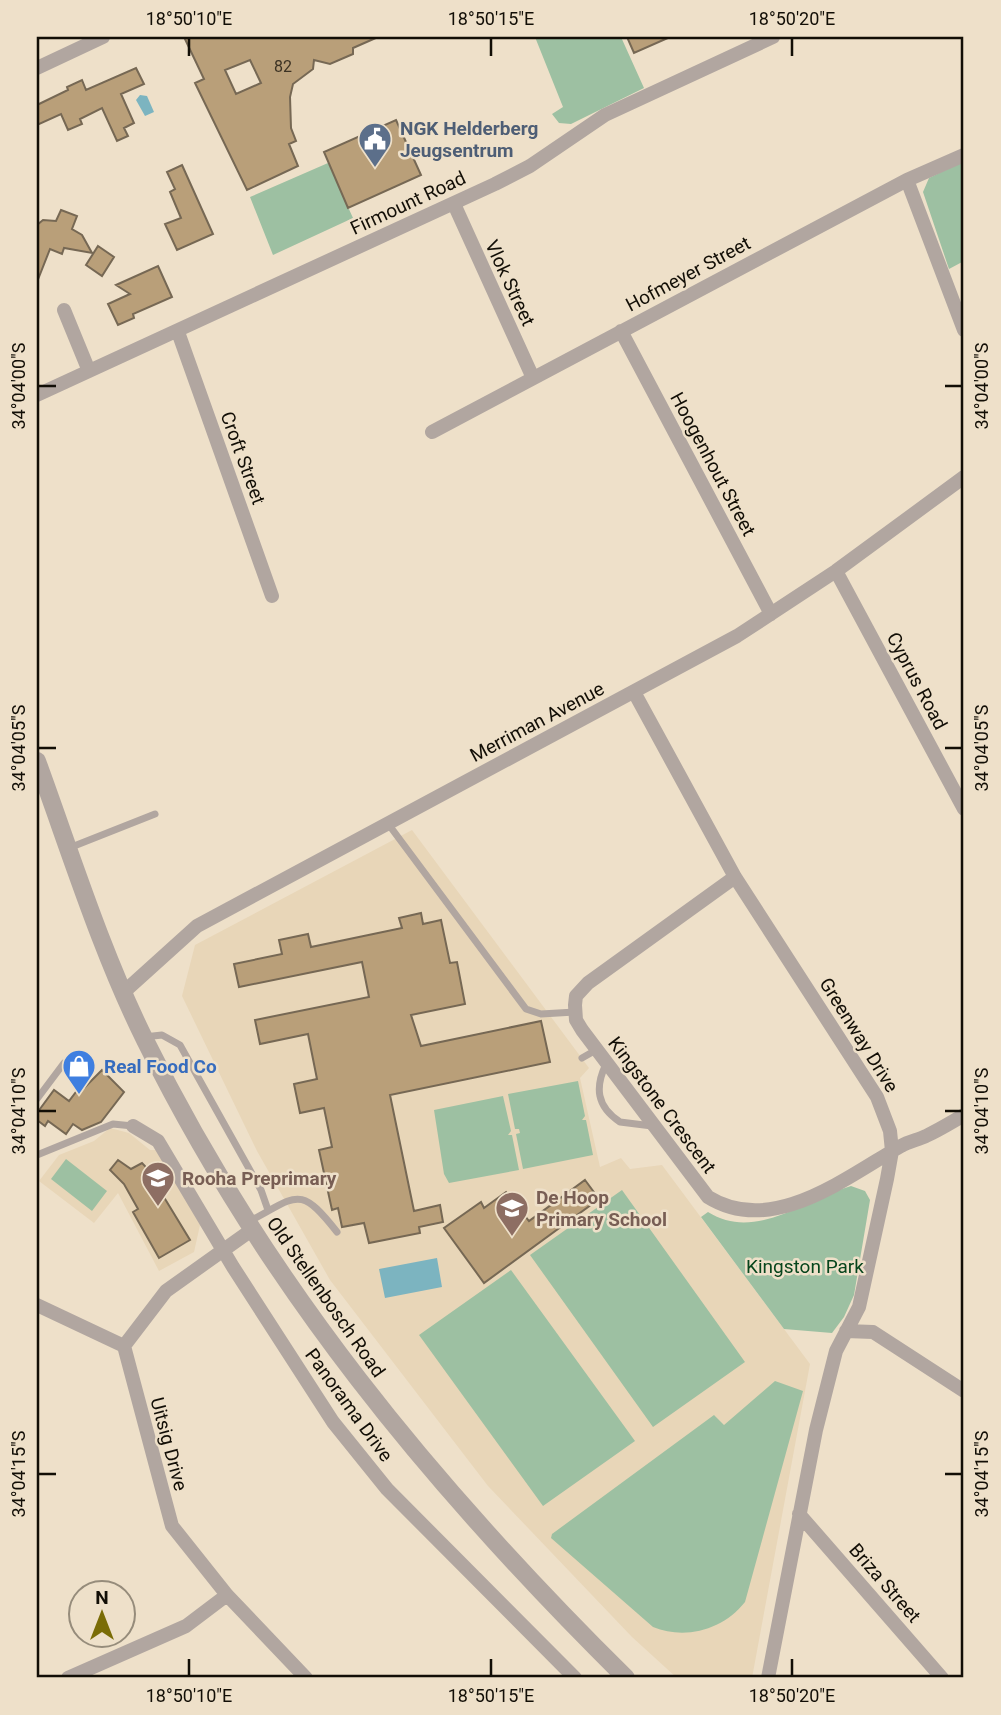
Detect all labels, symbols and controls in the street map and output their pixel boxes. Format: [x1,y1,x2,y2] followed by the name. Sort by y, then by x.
[146,8,232,29] text: 18°50'10"E
[448,8,534,29] text: 18°50'15"E
[749,8,835,29] text: 18°50'20"E
[274,57,292,76] house number: 82
[400,117,538,162] place label: NGK Helderberg Jeugsentrum
[356,120,394,169] public building icon: NGK Helderberg Jeugsentrum
[347,166,469,240] street label: Firmount Road
[622,231,754,317] street label: Hofmeyer Street
[480,236,540,330] street label: Vlok Street
[8,342,29,430] text: 34°04'00"S
[971,342,992,430] text: 34°04'00"S
[665,388,761,540] street label: Hoogenhout Street
[216,408,270,508] street label: Croft Street
[882,628,952,734] street label: Cyprus Road
[466,677,608,767] street label: Merriman Avenue
[8,704,29,792] text: 34°04'05"S
[971,704,992,792] text: 34°04'05"S
[815,973,903,1097] street label: Greenway Drive
[603,1032,721,1178] street label: Kingstone Crescent
[60,1047,98,1096] shop icon: Real Food Co
[104,1055,217,1078] place label: Real Food Co
[8,1067,29,1155] text: 34°04'10"S
[971,1067,992,1155] text: 34°04'10"S
[139,1159,177,1208] school or university icon: Rooha Preprimary
[182,1167,337,1190] place label: Rooha Preprimary
[536,1186,667,1231] place label: De Hoop Primary School
[493,1189,531,1238] school or university icon: De Hoop Primary School
[262,1212,390,1382] street label: Old Stellenbosch Road
[746,1255,864,1278] park label: Kingston Park
[300,1344,398,1466] street label: Panorama Drive
[146,1395,192,1493] street label: Uitsig Drive
[8,1430,29,1518] text: 34°04'15"S
[971,1430,992,1518] text: 34°04'15"S
[844,1539,926,1627] street label: Briza Street
[66,1578,136,1648] north arrow
[95,1586,109,1609] text: N
[146,1685,232,1706] text: 18°50'10"E
[448,1685,534,1706] text: 18°50'15"E
[749,1685,835,1706] text: 18°50'20"E

